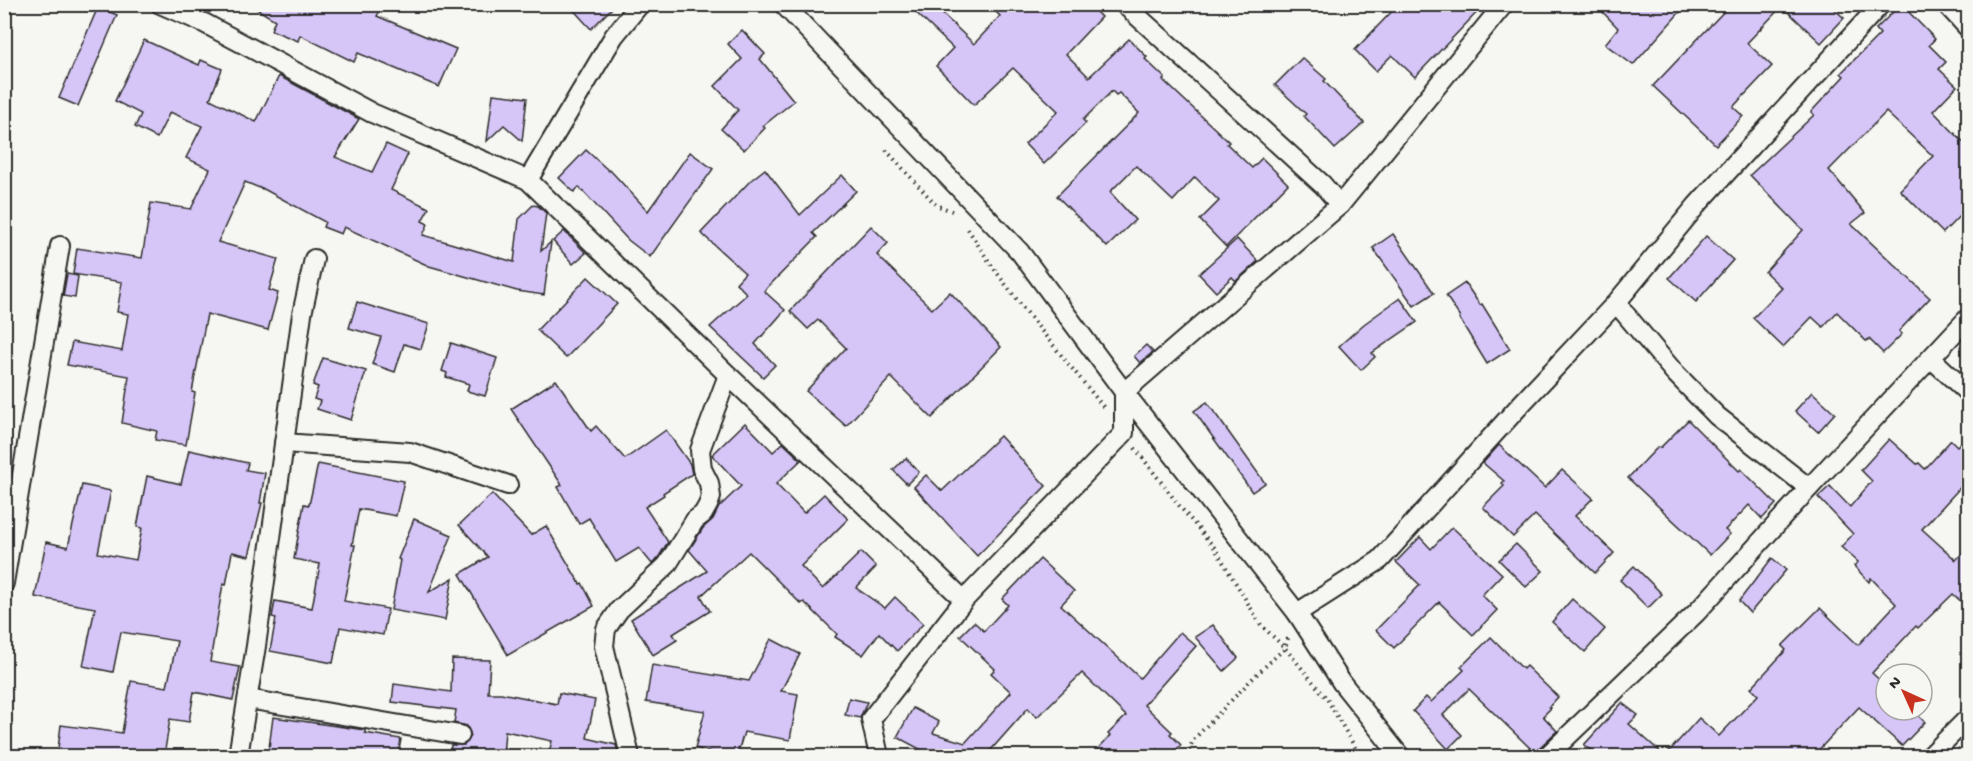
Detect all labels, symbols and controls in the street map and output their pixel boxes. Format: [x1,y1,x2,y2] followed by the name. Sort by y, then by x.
[1874,662,1934,722] north arrow
[1885,673,1907,694] text: N

